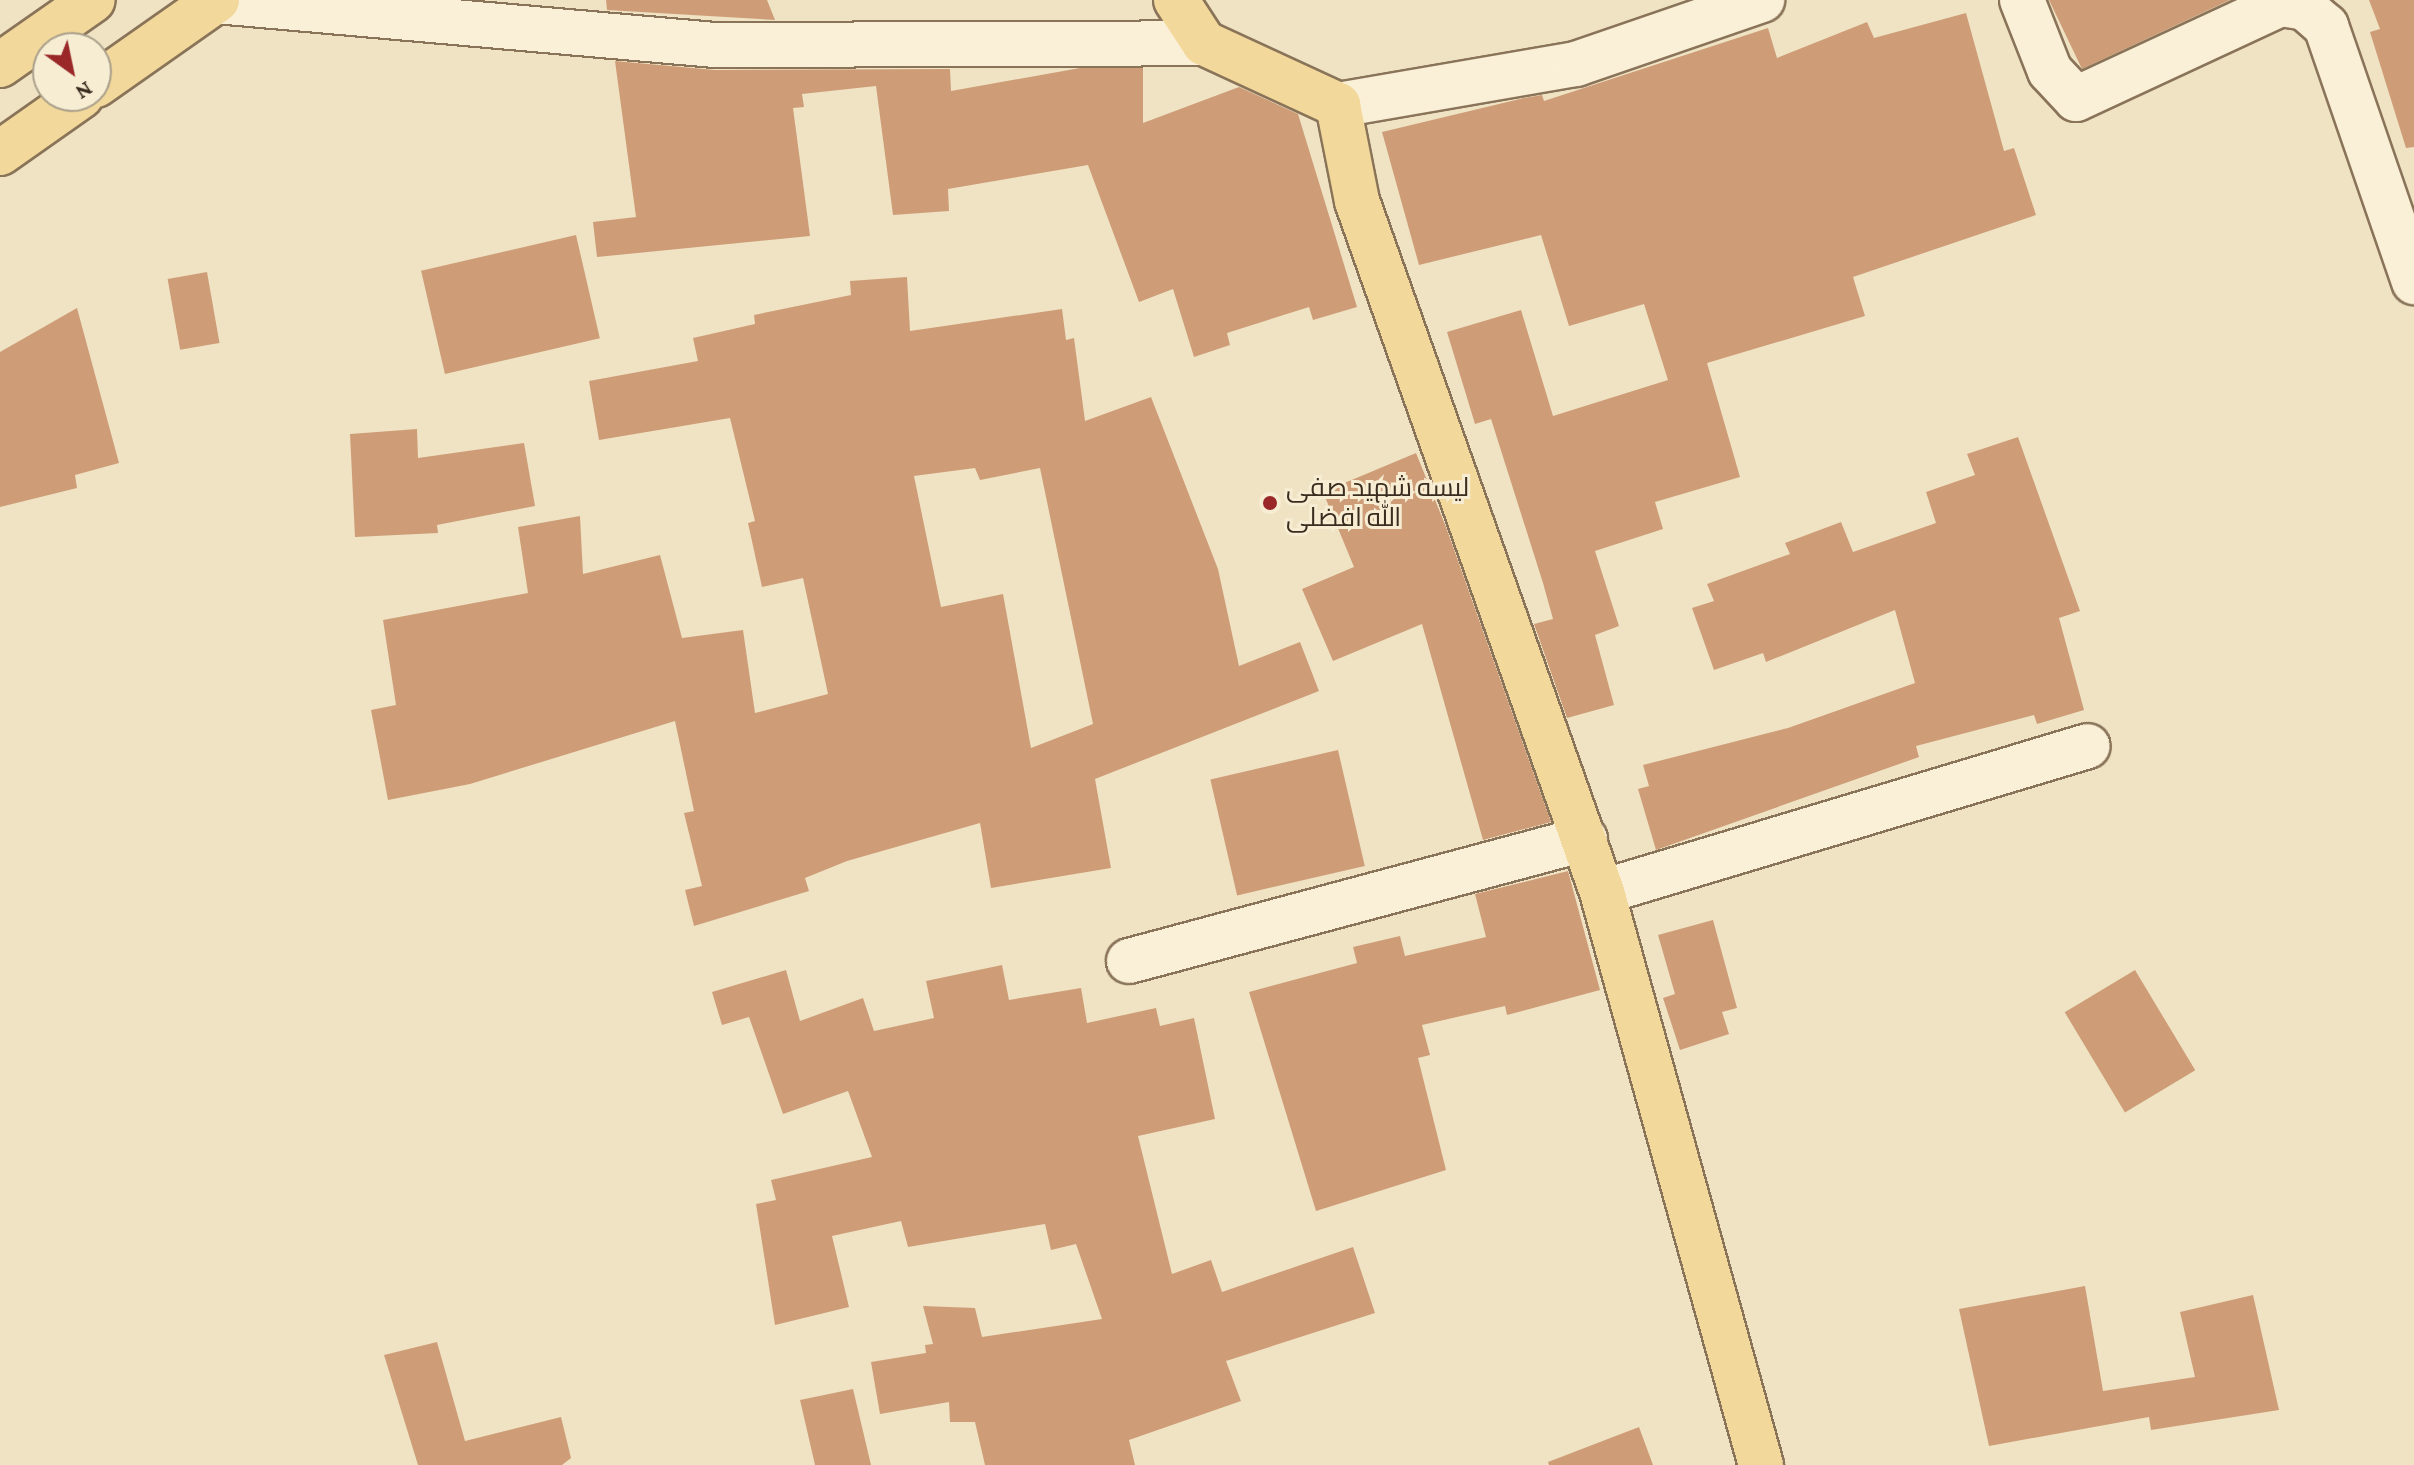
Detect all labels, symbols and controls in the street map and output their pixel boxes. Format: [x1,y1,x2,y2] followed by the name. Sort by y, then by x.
[32,32,112,112] north arrow
[71,76,97,105] text: N
[1286,472,1469,534] place label: لیسه شهید صفی الله افضلی
[1261,494,1279,512] marker: لیسه شهید صفی الله افضلی

